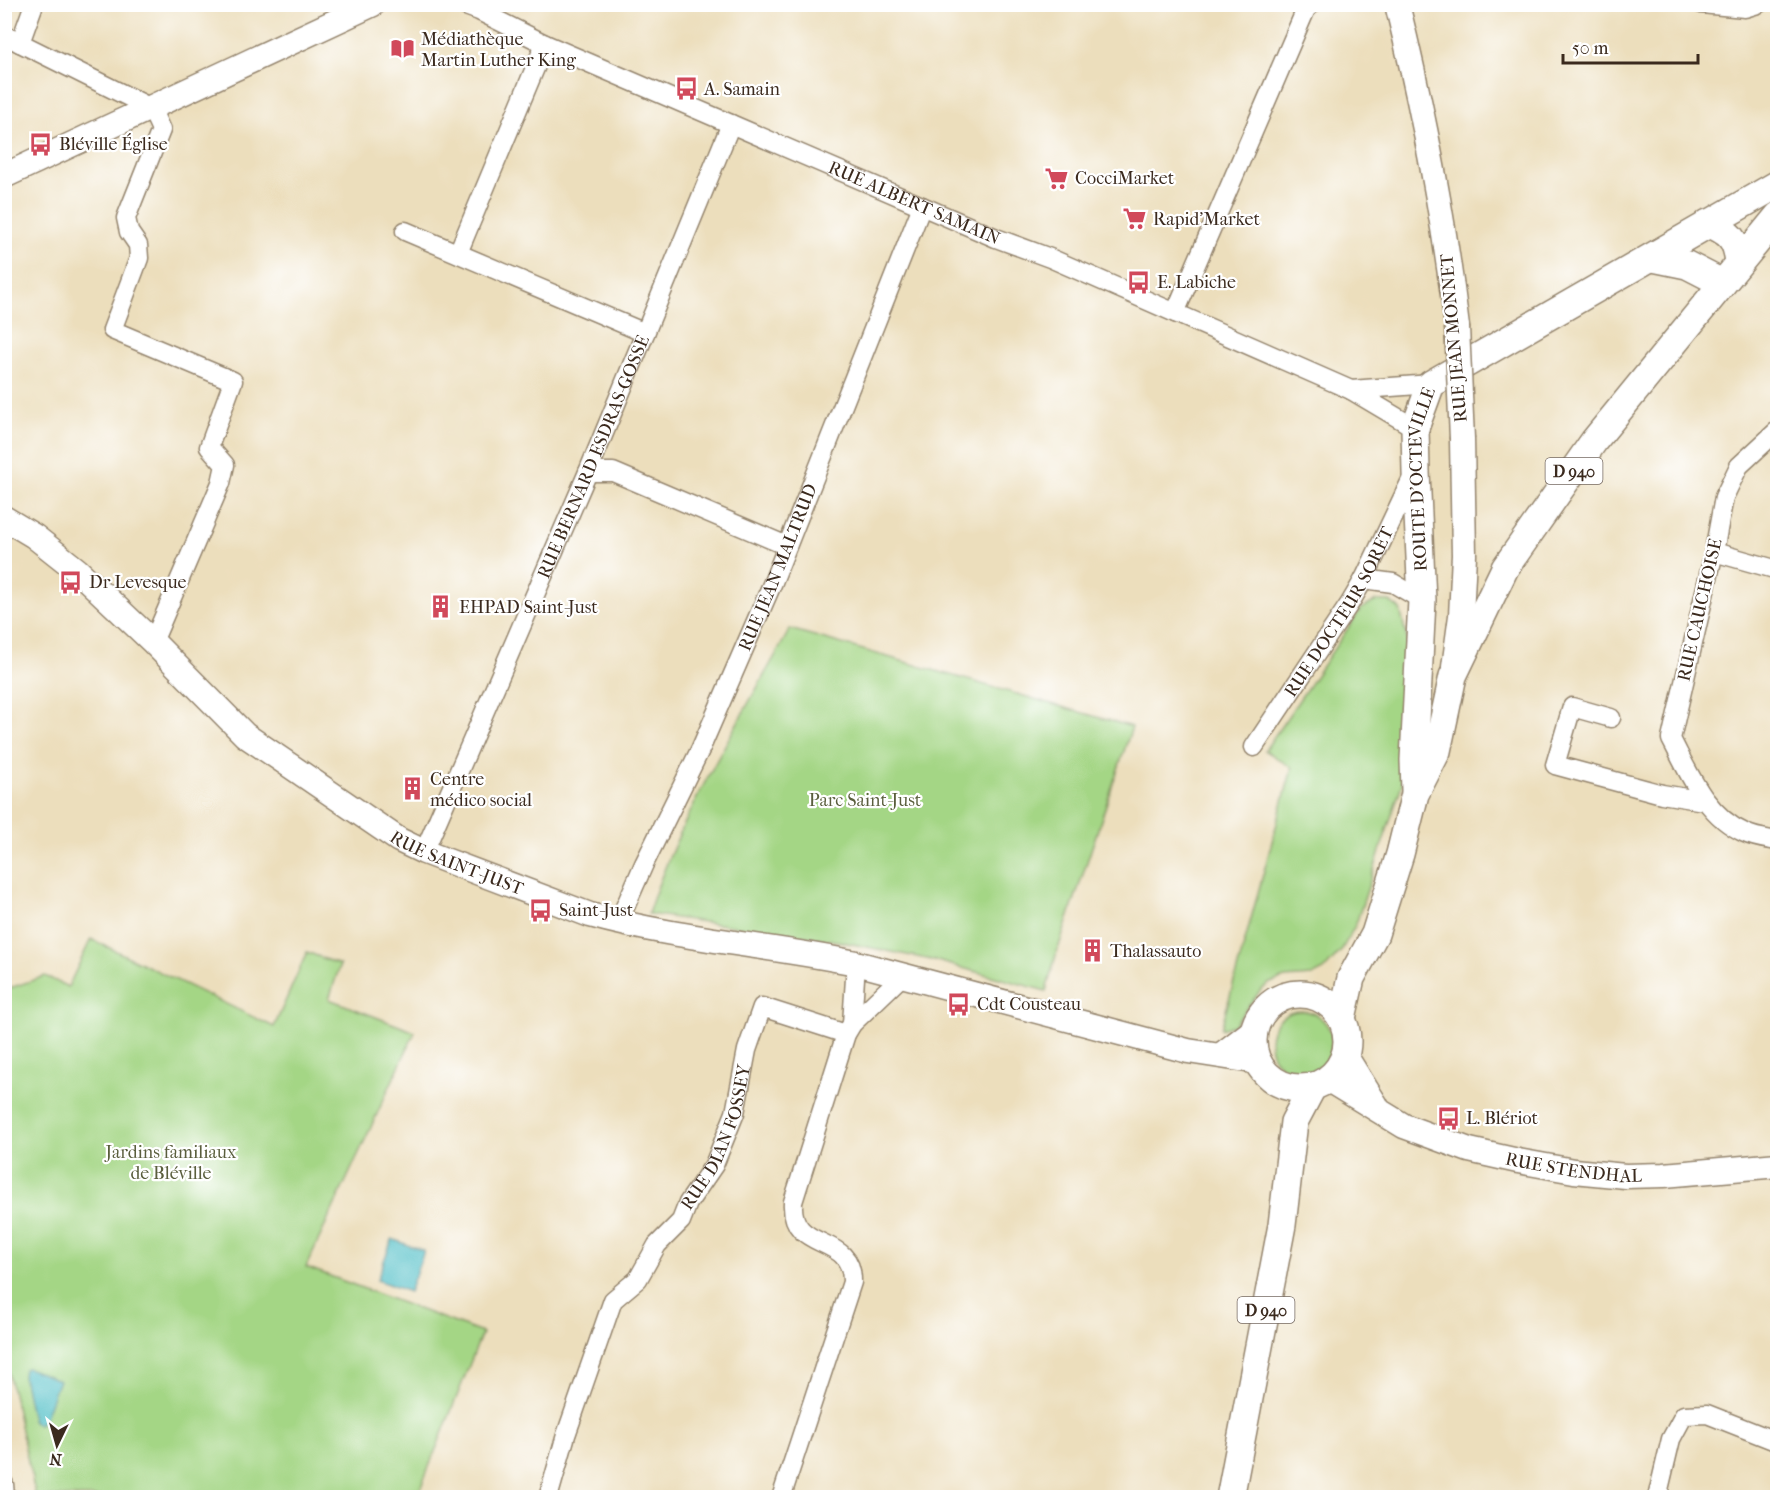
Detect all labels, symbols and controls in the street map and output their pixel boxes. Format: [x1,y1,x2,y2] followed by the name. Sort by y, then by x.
[1563,27,1698,65] scale bar
[421,29,576,71] place label: Médiathèque Martin Luther King
[390,36,416,62] library icon: Médiathèque Martin Luther King
[1572,38,1609,59] text: 50 m
[673,76,699,102] bus stop icon: A. Samain
[703,79,780,100] place label: A. Samain
[28,131,54,157] bus stop icon: Bléville Église
[59,133,168,155] place label: Bléville Église
[825,157,1004,249] street label: RUE ALBERT SAMAIN
[1044,165,1070,191] supermarket icon: CocciMarket
[1075,168,1175,189] place label: CocciMarket
[1122,206,1148,232] supermarket icon: Rapid'Market
[1153,209,1260,230] place label: Rapid'Market
[1436,252,1472,423] street label: RUE JEAN MONNET
[1126,269,1152,295] bus stop icon: E. Labiche
[1157,272,1236,293] place label: E. Labiche
[533,332,654,582] street label: RUE BERNARD ESDRAS-GOSSE
[1404,384,1439,572] street label: ROUTE D'OCTEVILLE
[1546,458,1602,484] road number: D 940
[734,481,821,654] street label: RUE JEAN MALTRUD
[1280,523,1398,701] street label: RUE DOCTEUR SORET
[1673,537,1727,683] street label: RUE CAUCHOISE
[58,569,84,595] bus stop icon: Dr Levesque
[89,572,187,593] place label: Dr Levesque
[428,594,454,620] building icon: EHPAD Saint-Just
[459,597,598,618] place label: EHPAD Saint-Just
[430,769,532,811] place label: Centre médico social
[399,776,425,802] building icon: Centre médico social
[809,790,922,811] park label: Parc Saint-Just
[386,826,527,900] street label: RUE SAINT-JUST
[528,897,554,923] bus stop icon: Saint-Just
[559,900,634,921] place label: Saint-Just
[1079,938,1105,964] building icon: Thalassauto
[1110,941,1201,962] place label: Thalassauto
[946,991,972,1017] bus stop icon: Cdt Cousteau
[977,994,1081,1015] place label: Cdt Cousteau
[676,1062,755,1214] street label: RUE DIAN FOSSEY
[1435,1105,1461,1131] bus stop icon: L. Blériot
[1466,1108,1538,1129] place label: L. Blériot
[104,1142,237,1184] park label: Jardins familiaux de Bléville
[1503,1148,1642,1187] street label: RUE STENDHAL
[1238,1297,1294,1323] road number: D 940
[27,1415,87,1475] north arrow
[48,1449,63,1469] text: N

